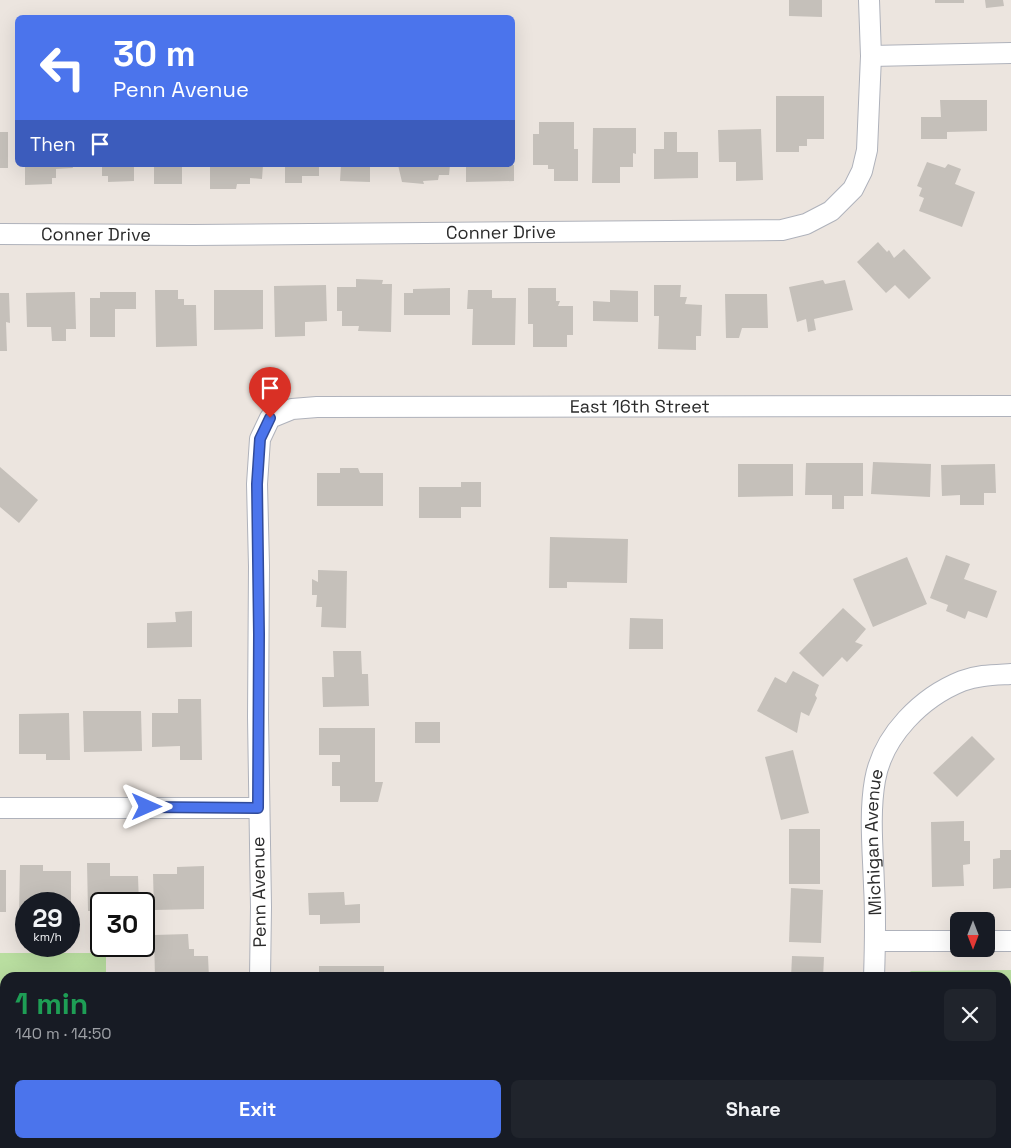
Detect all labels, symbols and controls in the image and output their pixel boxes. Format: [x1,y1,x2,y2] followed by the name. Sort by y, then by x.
[113,32,196,76] text: 30 m
[30,35,95,100] icon: left
[113,75,249,103] text: Penn Avenue
[86,130,114,158] icon: arrive
[30,132,76,157] text: Then
[446,220,556,244] street label: Conner Drive
[41,222,151,246] street label: Conner Drive
[249,367,291,418] pin
[256,374,284,402] icon: arrive
[570,394,710,418] street label: East 16th Street
[860,766,888,916] street label: Michigan Avenue
[120,780,172,832] position arrow
[246,836,271,948] street label: Penn Avenue
[90,892,155,957] speed limit sign: 30
[32,902,63,934] text: 29
[950,912,995,958] north arrow
[950,912,995,957] map controls
[33,929,62,945] text: km/h
[15,984,88,1023] text: 1 min
[944,989,996,1041] button: close
[15,1023,112,1044] text: 140 m · 14:50
[15,1080,501,1138] button: Exit
[511,1080,996,1138] button: Share

